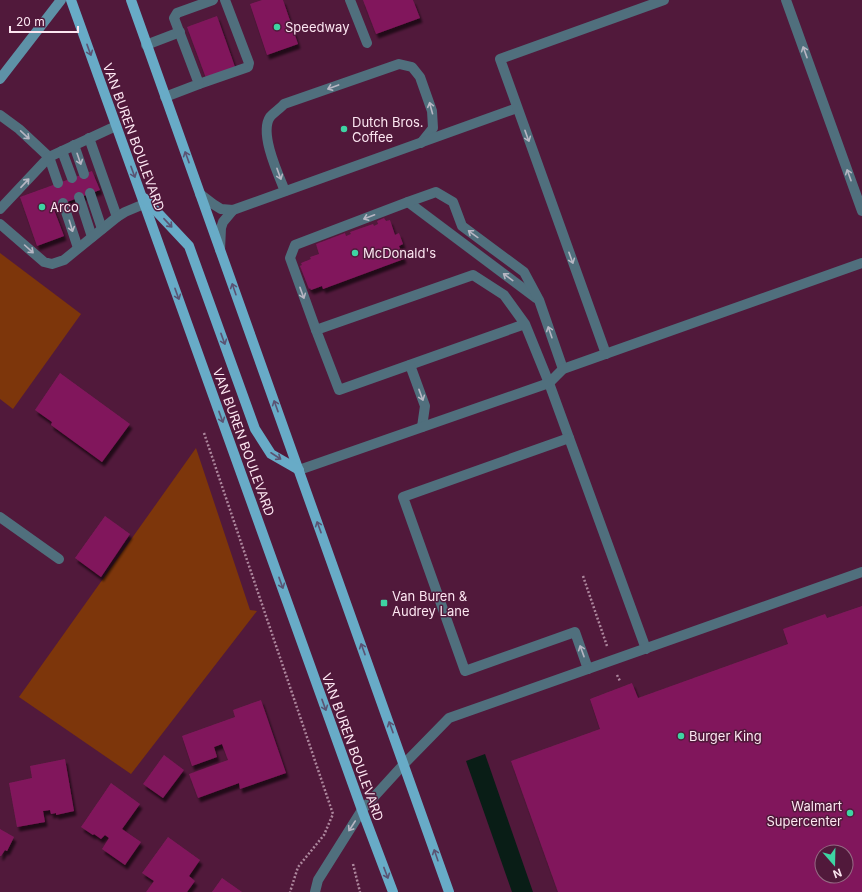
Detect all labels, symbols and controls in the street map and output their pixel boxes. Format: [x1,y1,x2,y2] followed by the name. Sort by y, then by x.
[10,8,78,34] scale bar
[16,14,45,29] text: 20 m
[285,19,349,35] place label: Speedway
[272,22,282,32] marker: Speedway
[85,43,93,55] one-way arrow
[800,47,808,59] one-way arrow
[100,61,168,213] street label: VAN BUREN BOULEVARD
[327,84,339,92] one-way arrow
[427,102,434,115] one-way arrow
[352,114,424,145] place label: Dutch Bros. Coffee
[339,124,349,134] marker: Dutch Bros. Coffee
[524,129,532,141] one-way arrow
[20,130,30,140] one-way arrow
[182,152,190,164] one-way arrow
[75,153,83,165] one-way arrow
[130,166,137,179] one-way arrow
[275,168,283,180] one-way arrow
[844,169,852,181] one-way arrow
[20,178,29,188] one-way arrow
[50,199,79,215] place label: Arco
[37,202,47,212] marker: Arco
[363,213,375,221] one-way arrow
[163,218,172,228] one-way arrow
[67,219,75,231] one-way arrow
[467,230,478,238] one-way arrow
[24,245,34,254] one-way arrow
[363,245,436,261] place label: McDonald's
[350,248,360,258] marker: McDonald's
[568,251,576,263] one-way arrow
[503,273,514,281] one-way arrow
[230,283,237,296] one-way arrow
[299,286,307,298] one-way arrow
[174,288,181,301] one-way arrow
[546,326,553,339] one-way arrow
[219,333,227,345] one-way arrow
[210,366,278,518] street label: VAN BUREN BOULEVARD
[418,389,426,401] one-way arrow
[272,401,280,413] one-way arrow
[217,410,225,422] one-way arrow
[270,452,281,460] one-way arrow
[315,521,323,533] one-way arrow
[277,576,285,588] one-way arrow
[392,588,470,619] place label: Van Buren & Audrey Lane
[379,598,389,608] marker: Van Buren & Audrey Lane
[359,643,366,656] one-way arrow
[577,645,585,657] one-way arrow
[319,671,387,823] street label: VAN BUREN BOULEVARD
[321,699,329,711] one-way arrow
[386,721,394,733] one-way arrow
[689,728,762,744] place label: Burger King
[676,731,686,741] marker: Burger King
[766,798,842,829] place label: Walmart Supercenter
[845,808,855,818] marker: Walmart Supercenter
[348,820,356,832] one-way arrow
[814,844,854,884] north arrow
[432,850,440,862] one-way arrow
[831,865,844,881] text: N
[383,867,391,879] one-way arrow

